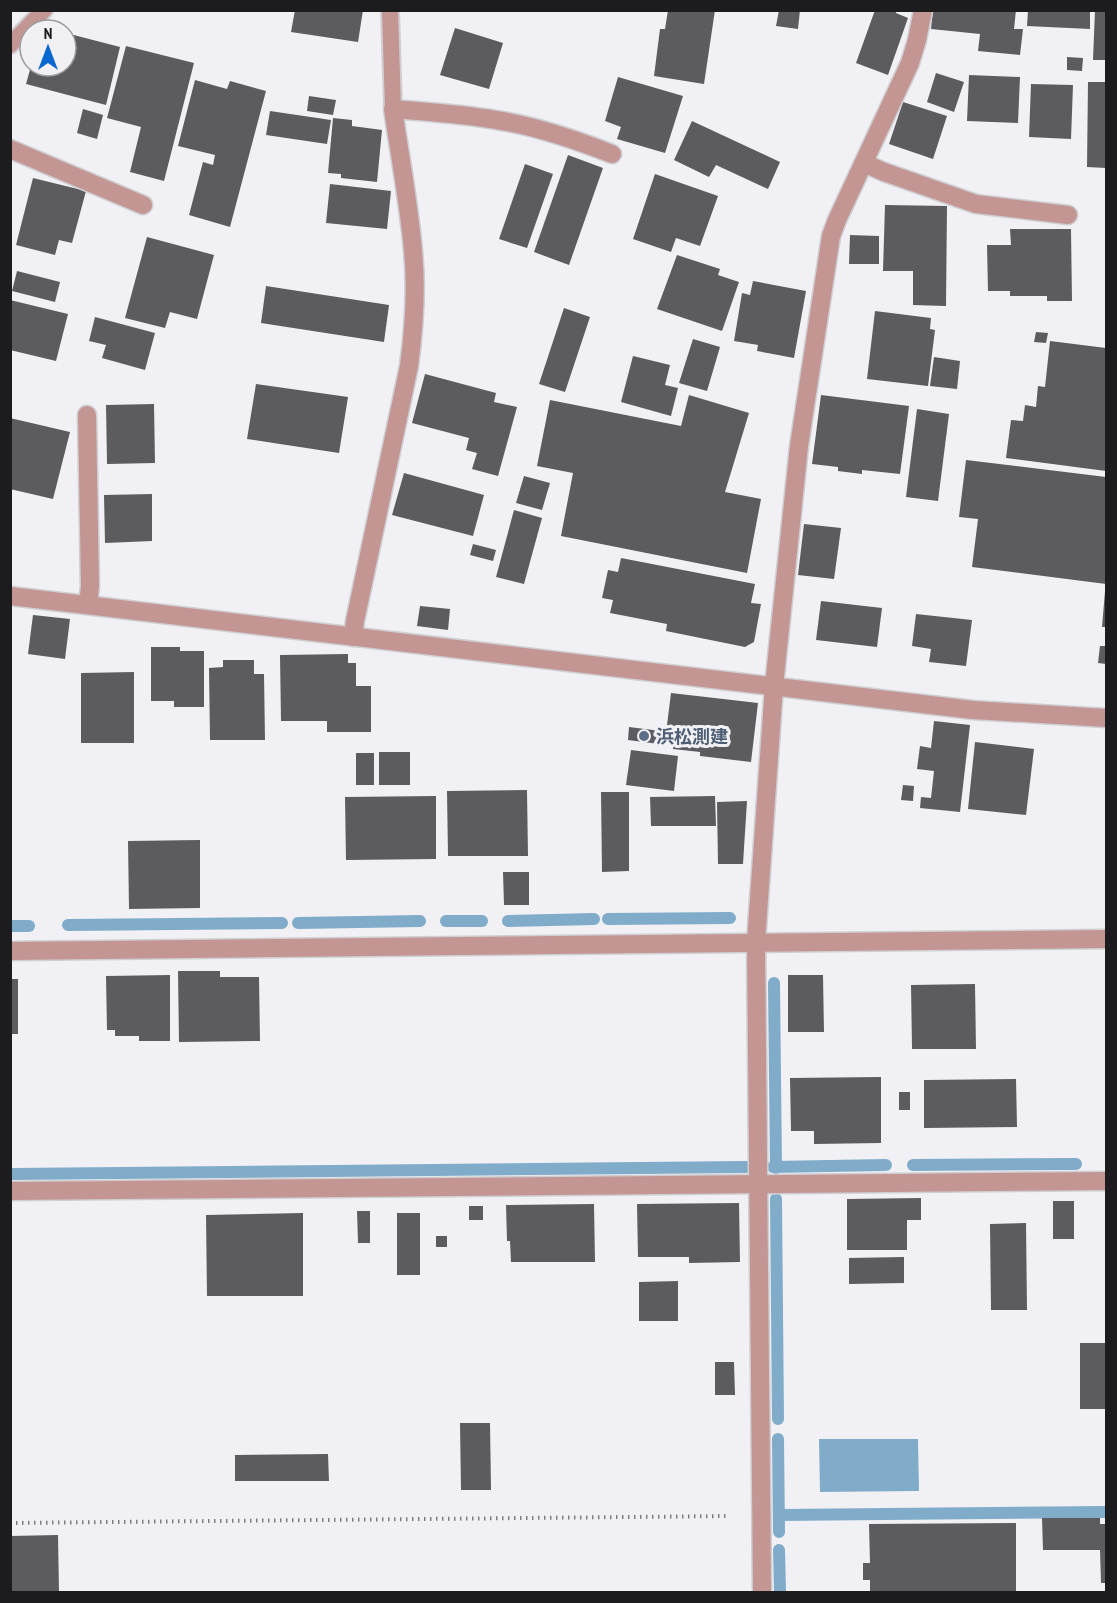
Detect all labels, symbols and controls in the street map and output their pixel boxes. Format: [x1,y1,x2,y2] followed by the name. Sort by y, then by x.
[18,18,78,78] north arrow
[44,23,52,43] text: N
[656,725,728,748] place label: 浜松測建
[637,729,651,743] marker: 浜松測建

